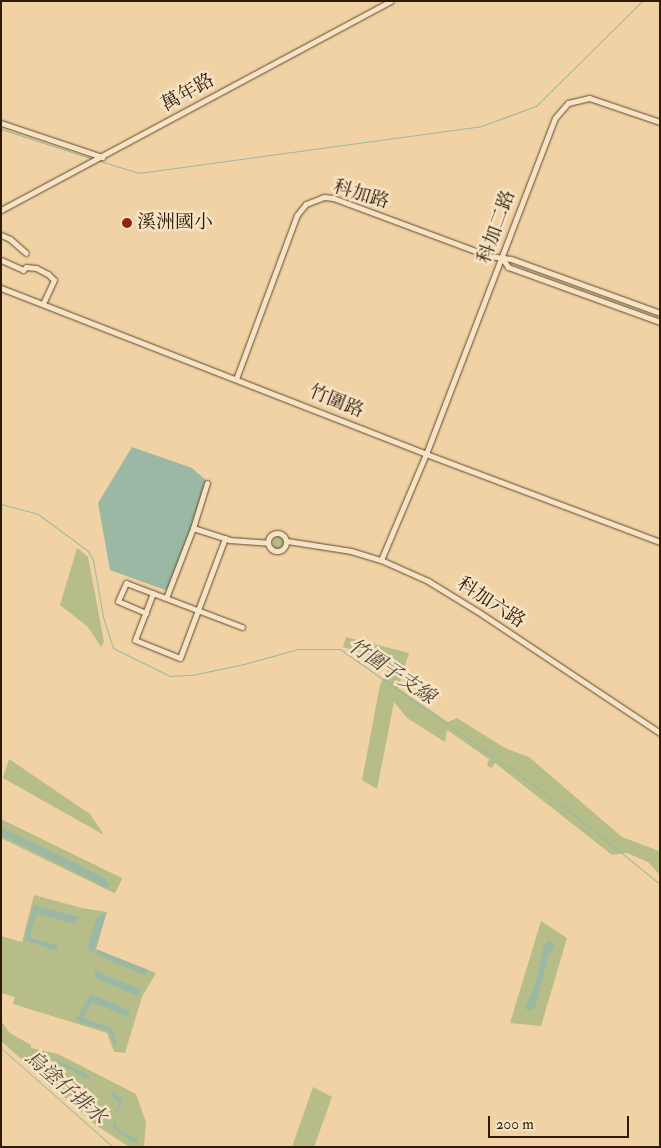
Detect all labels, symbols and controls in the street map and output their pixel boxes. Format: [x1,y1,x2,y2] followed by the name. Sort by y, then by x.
[158,69,218,117] street label: 萬年路
[330,176,392,214] street label: 科加路
[473,187,521,267] street label: 科加二路
[137,212,213,234] place label: 溪洲國小
[121,217,133,229] marker: 溪洲國小
[305,381,367,423] street label: 竹圍路
[453,573,529,633] street label: 科加六路
[344,633,440,709] water label: 竹圍子支線
[20,1045,112,1129] water label: 烏塗仔排水
[491,1106,632,1138] scale bar
[496,1115,534,1134] text: 200 m

